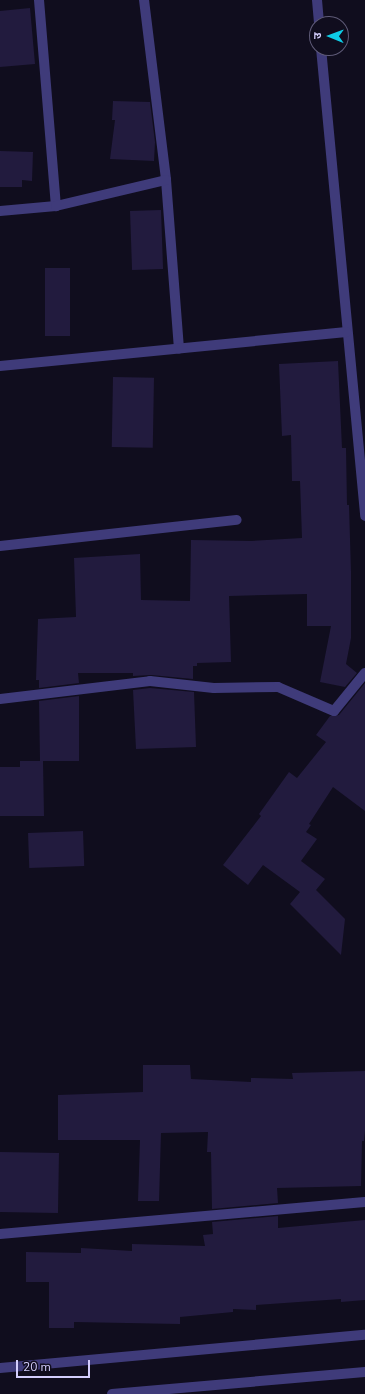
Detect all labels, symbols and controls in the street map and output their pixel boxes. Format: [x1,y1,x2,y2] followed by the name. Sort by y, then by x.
[309,16,349,56] north arrow
[310,32,325,39] text: उ
[18,1352,92,1378] scale bar
[23,1359,51,1375] text: 20 m

